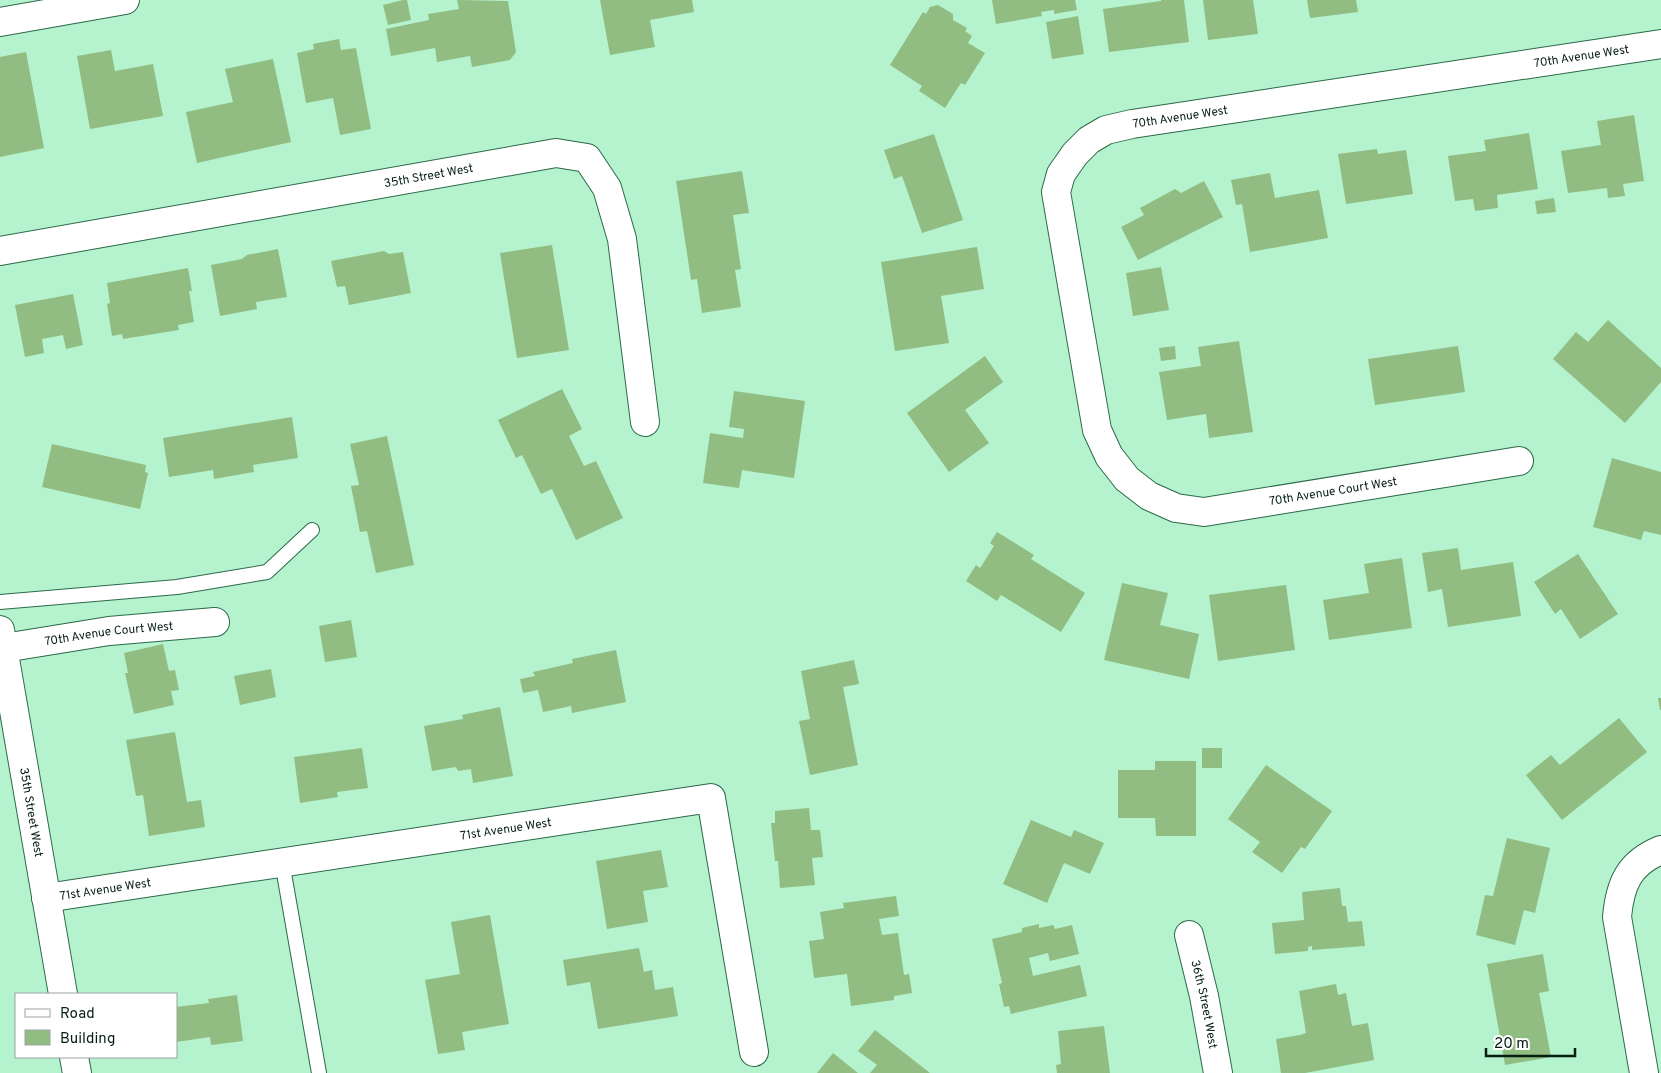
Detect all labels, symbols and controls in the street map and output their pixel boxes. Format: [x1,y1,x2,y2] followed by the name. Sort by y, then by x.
[1533,42,1630,72] street label: 70th Avenue West
[1132,103,1229,133] street label: 70th Avenue West
[383,161,475,192] street label: 35th Street West
[1268,474,1398,510] street label: 70th Avenue Court West
[44,619,174,650] street label: 70th Avenue Court West
[15,767,46,858] street label: 35th Street West
[459,815,553,845] street label: 71st Avenue West
[59,875,152,905] street label: 71st Avenue West
[1186,958,1220,1050] street label: 36th Street West
[15,993,178,1058] legend
[60,1005,95,1024] text: Road
[1486,1026,1575,1058] scale bar
[60,1030,115,1049] text: Building
[1494,1035,1529,1054] text: 20 m

